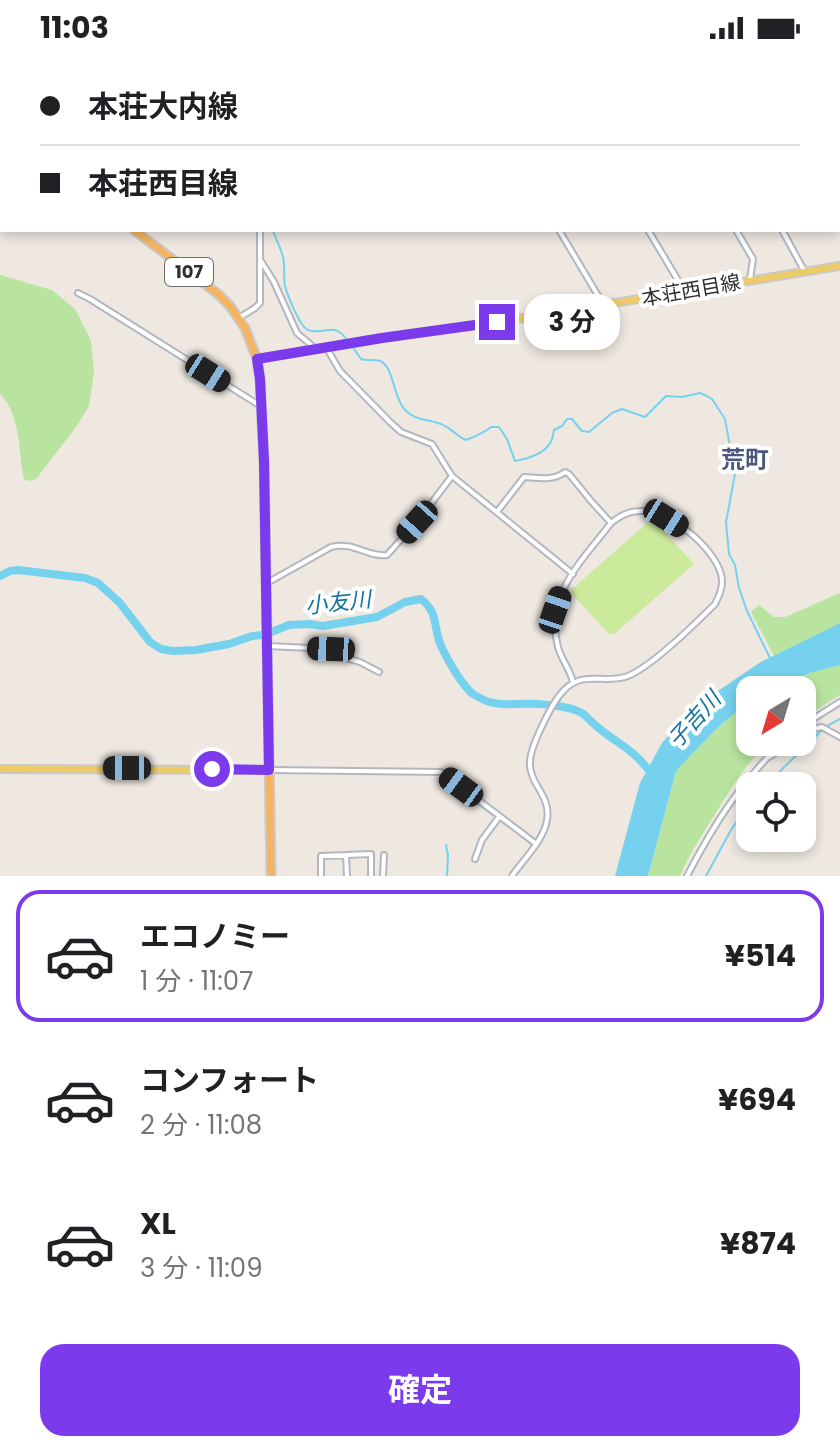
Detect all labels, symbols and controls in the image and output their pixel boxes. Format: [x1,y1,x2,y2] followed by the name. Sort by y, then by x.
[40,6,109,49] text: 11:03
[88,85,238,128] text: 本荘大内線
[88,162,238,205] text: 本荘西目線
[165,258,213,286] road number: 107
[639,268,743,312] street label: 本荘西目線
[525,294,621,350] callout: 3 分
[479,304,515,340] route end
[548,304,596,340] text: 3 分
[181,350,235,396] car
[721,443,769,476] district label: 荒町
[639,495,693,541] car
[392,496,442,548] car
[304,583,374,621] water label: 小友川
[536,583,574,637] car
[307,636,355,662] car
[736,676,816,756] north arrow
[736,676,816,852] map controls
[661,683,729,754] water label: 子吉川
[194,751,230,787] route start
[103,756,151,780] car
[435,763,487,811] car
[736,772,816,852] button: locate
[140,915,290,958] text: エコノミー
[44,920,116,992] icon: car
[725,934,796,977] text: ¥514
[140,963,253,999] text: 1 分 · 11:07
[140,1059,319,1102] text: コンフォート
[44,1064,116,1136] icon: car
[718,1078,796,1121] text: ¥694
[140,1107,262,1143] text: 2 分 · 11:08
[140,1202,176,1245] text: XL
[44,1208,116,1280] icon: car
[720,1222,796,1265] text: ¥874
[140,1250,263,1286] text: 3 分 · 11:09
[40,1344,800,1436] button: 確定

